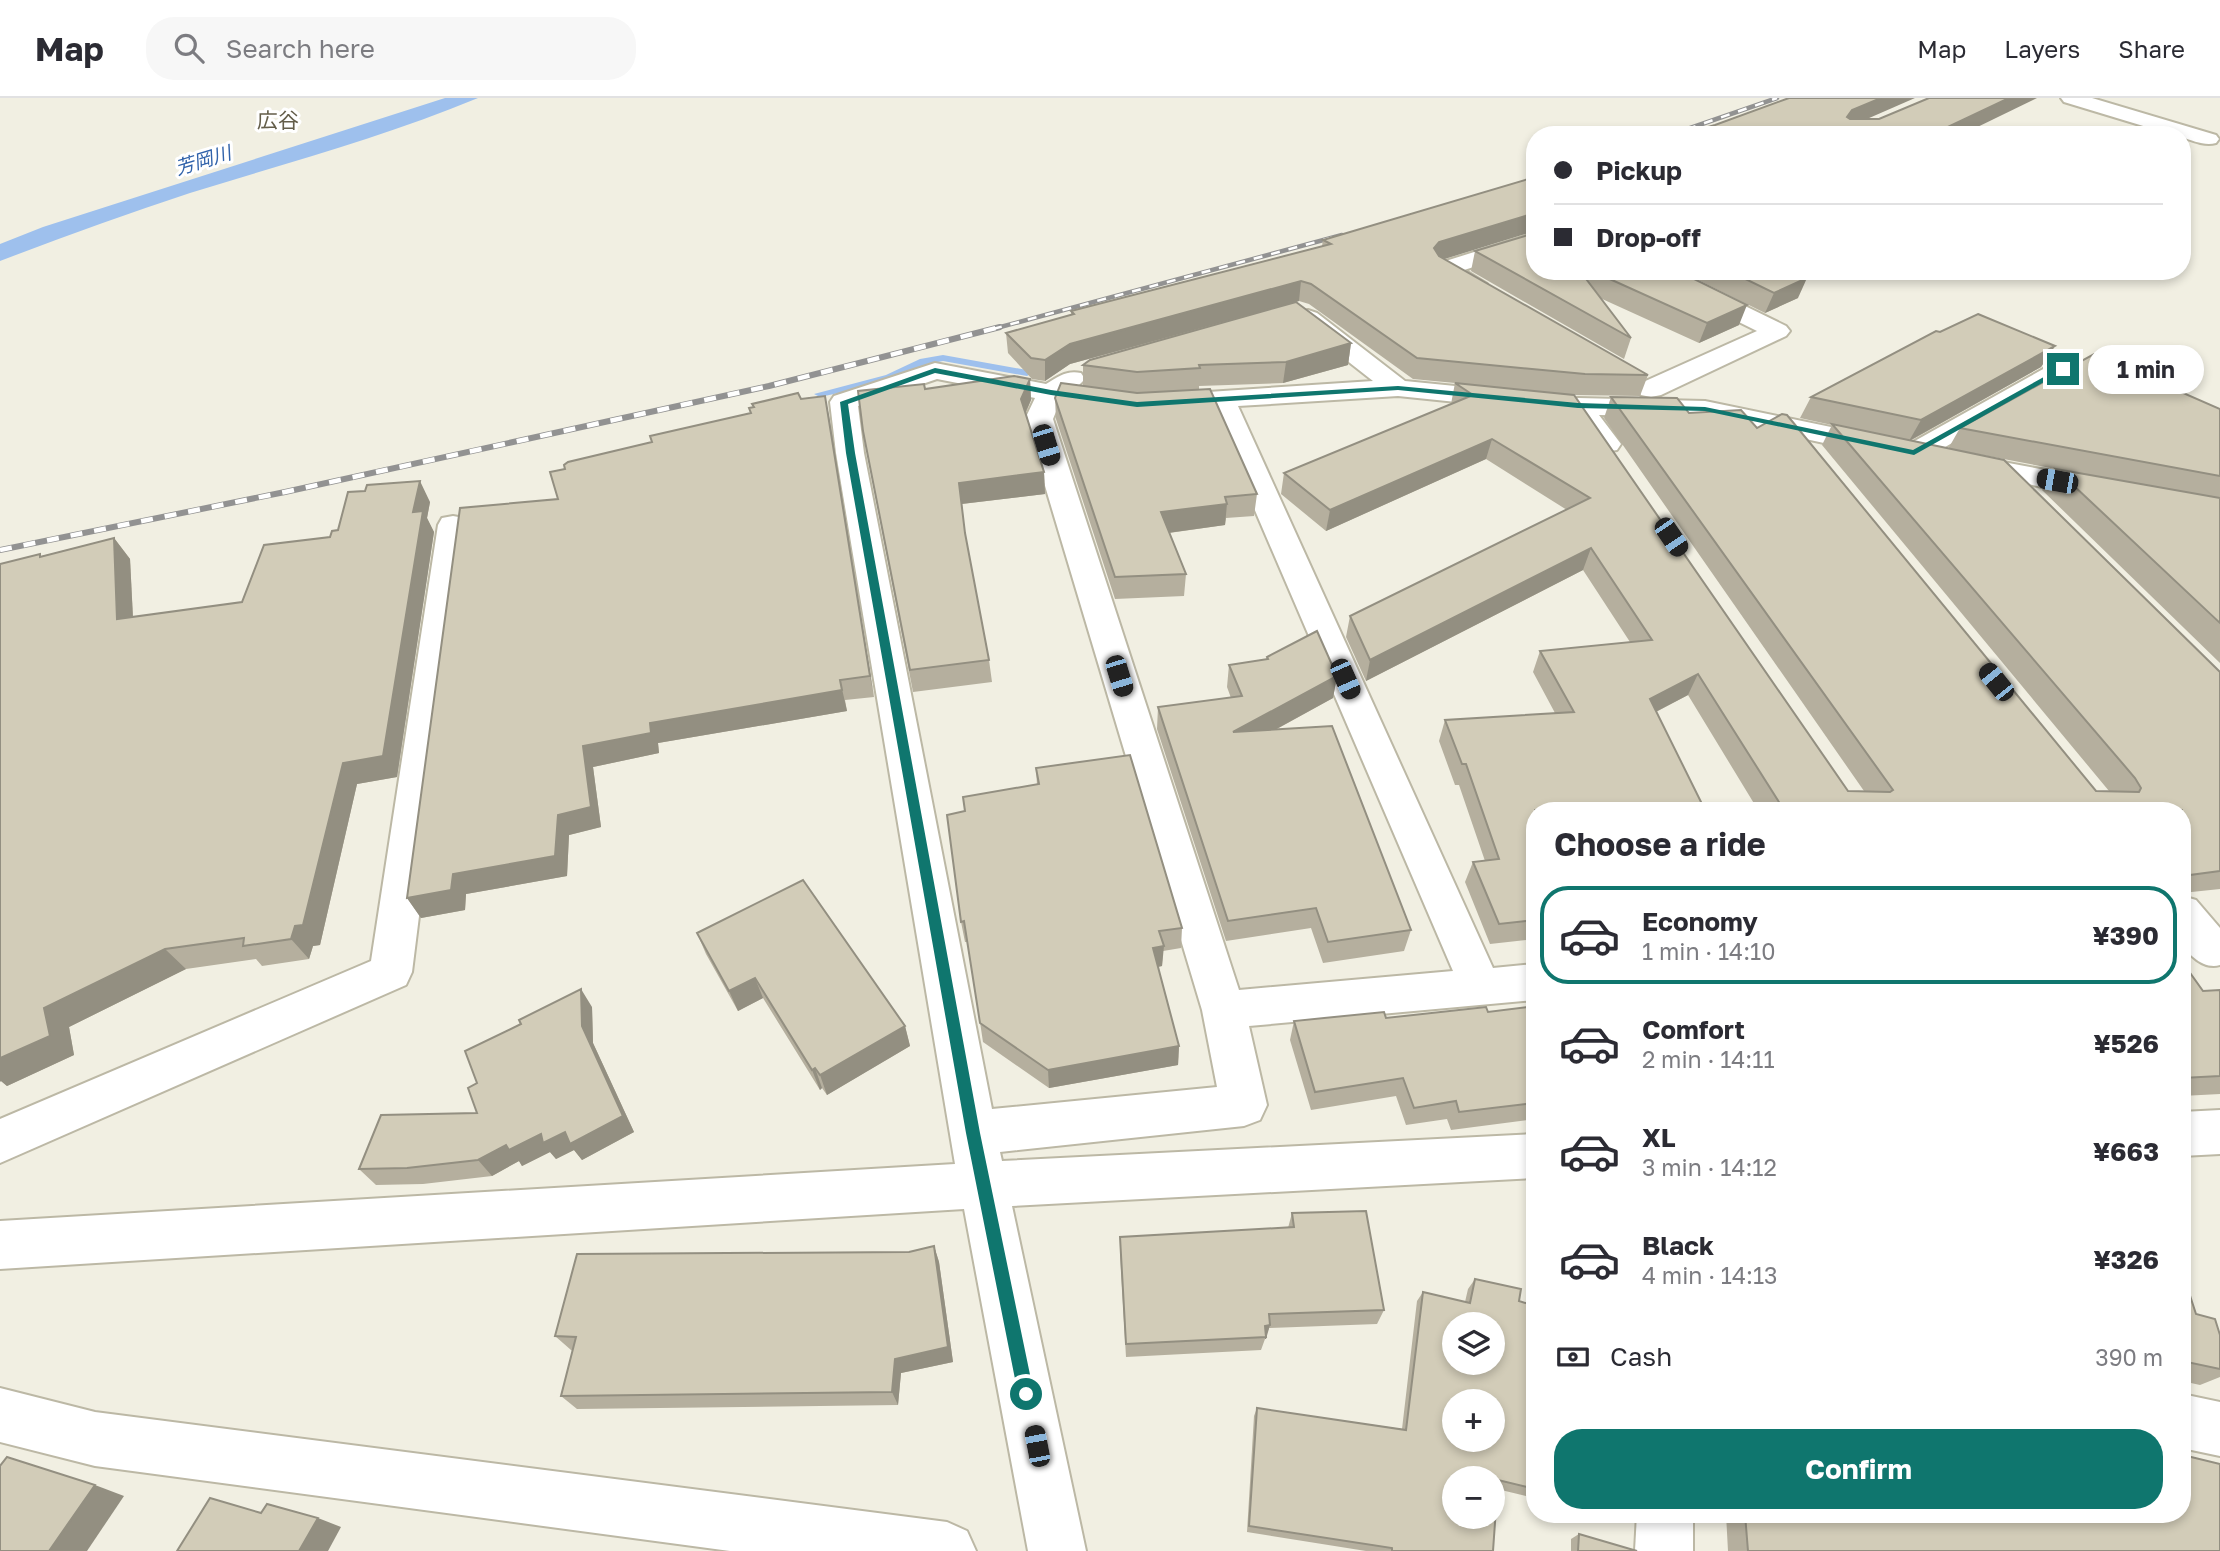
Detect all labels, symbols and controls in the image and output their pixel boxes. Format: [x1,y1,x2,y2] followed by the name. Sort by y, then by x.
[146,17,636,80] search box
[35,29,104,68] text: Map
[170,29,208,67] icon: search
[226,33,375,64] text: Search here
[1917,34,1966,63] text: Map
[2004,34,2080,63] text: Layers
[2118,34,2185,63] text: Share
[257,107,299,133] district label: 広谷
[172,140,235,179] water label: 芳岡川
[1596,155,1682,186] text: Pickup
[1596,222,1701,253] text: Drop-off
[2088,344,2203,394] callout: 1 min
[2047,353,2079,385] route end
[2117,355,2175,383] text: 1 min
[1030,422,1063,468] car
[2035,467,2080,495] car
[1651,514,1692,560] car
[1103,653,1136,699] car
[1327,656,1364,702] car
[1975,659,2018,705] car
[1554,825,1766,863] text: Choose a ride
[1558,904,1621,967] icon: car
[1642,906,1758,937] text: Economy
[2093,920,2159,951] text: ¥390
[1642,937,1775,965] text: 1 min · 14:10
[1558,1012,1621,1075] icon: car
[1642,1014,1745,1045] text: Comfort
[2094,1028,2159,1059] text: ¥526
[1642,1045,1775,1073] text: 2 min · 14:11
[1558,1120,1621,1183] icon: car
[1642,1122,1676,1153] text: XL
[2093,1136,2159,1167] text: ¥663
[1642,1153,1777,1181] text: 3 min · 14:12
[1558,1228,1621,1291] icon: car
[1642,1230,1714,1261] text: Black
[2094,1244,2159,1275] text: ¥326
[1642,1261,1778,1289] text: 4 min · 14:13
[1442,1312,1505,1529] map controls
[1442,1312,1505,1375] button: layers
[1554,1338,1592,1376] icon: cash
[1610,1341,1672,1372] text: Cash
[2095,1343,2163,1371] text: 390 m
[1010,1378,1042,1410] route start
[1442,1389,1505,1452] button: +
[1023,1423,1052,1469] car
[1554,1429,2163,1509] button: Confirm
[1442,1466,1505,1529] button: −

